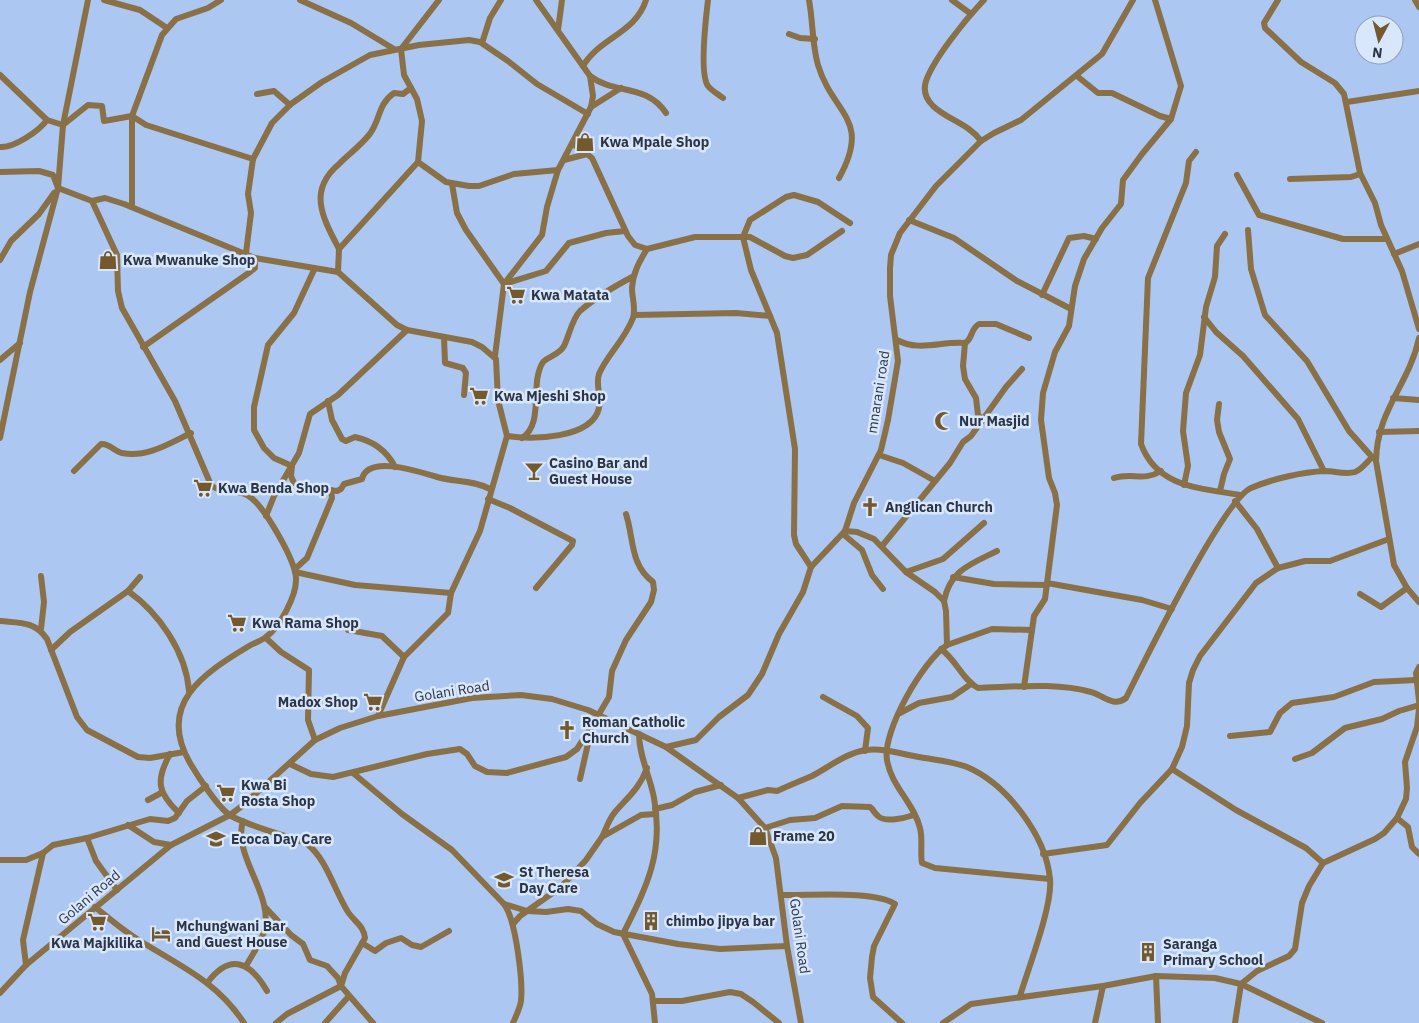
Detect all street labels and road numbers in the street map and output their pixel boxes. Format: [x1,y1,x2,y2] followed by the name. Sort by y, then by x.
[863,349,893,435] street label: mnarani road
[413,676,491,706] street label: Golani Road
[54,866,124,928] street label: Golani Road
[786,897,814,975] street label: Golani Road

